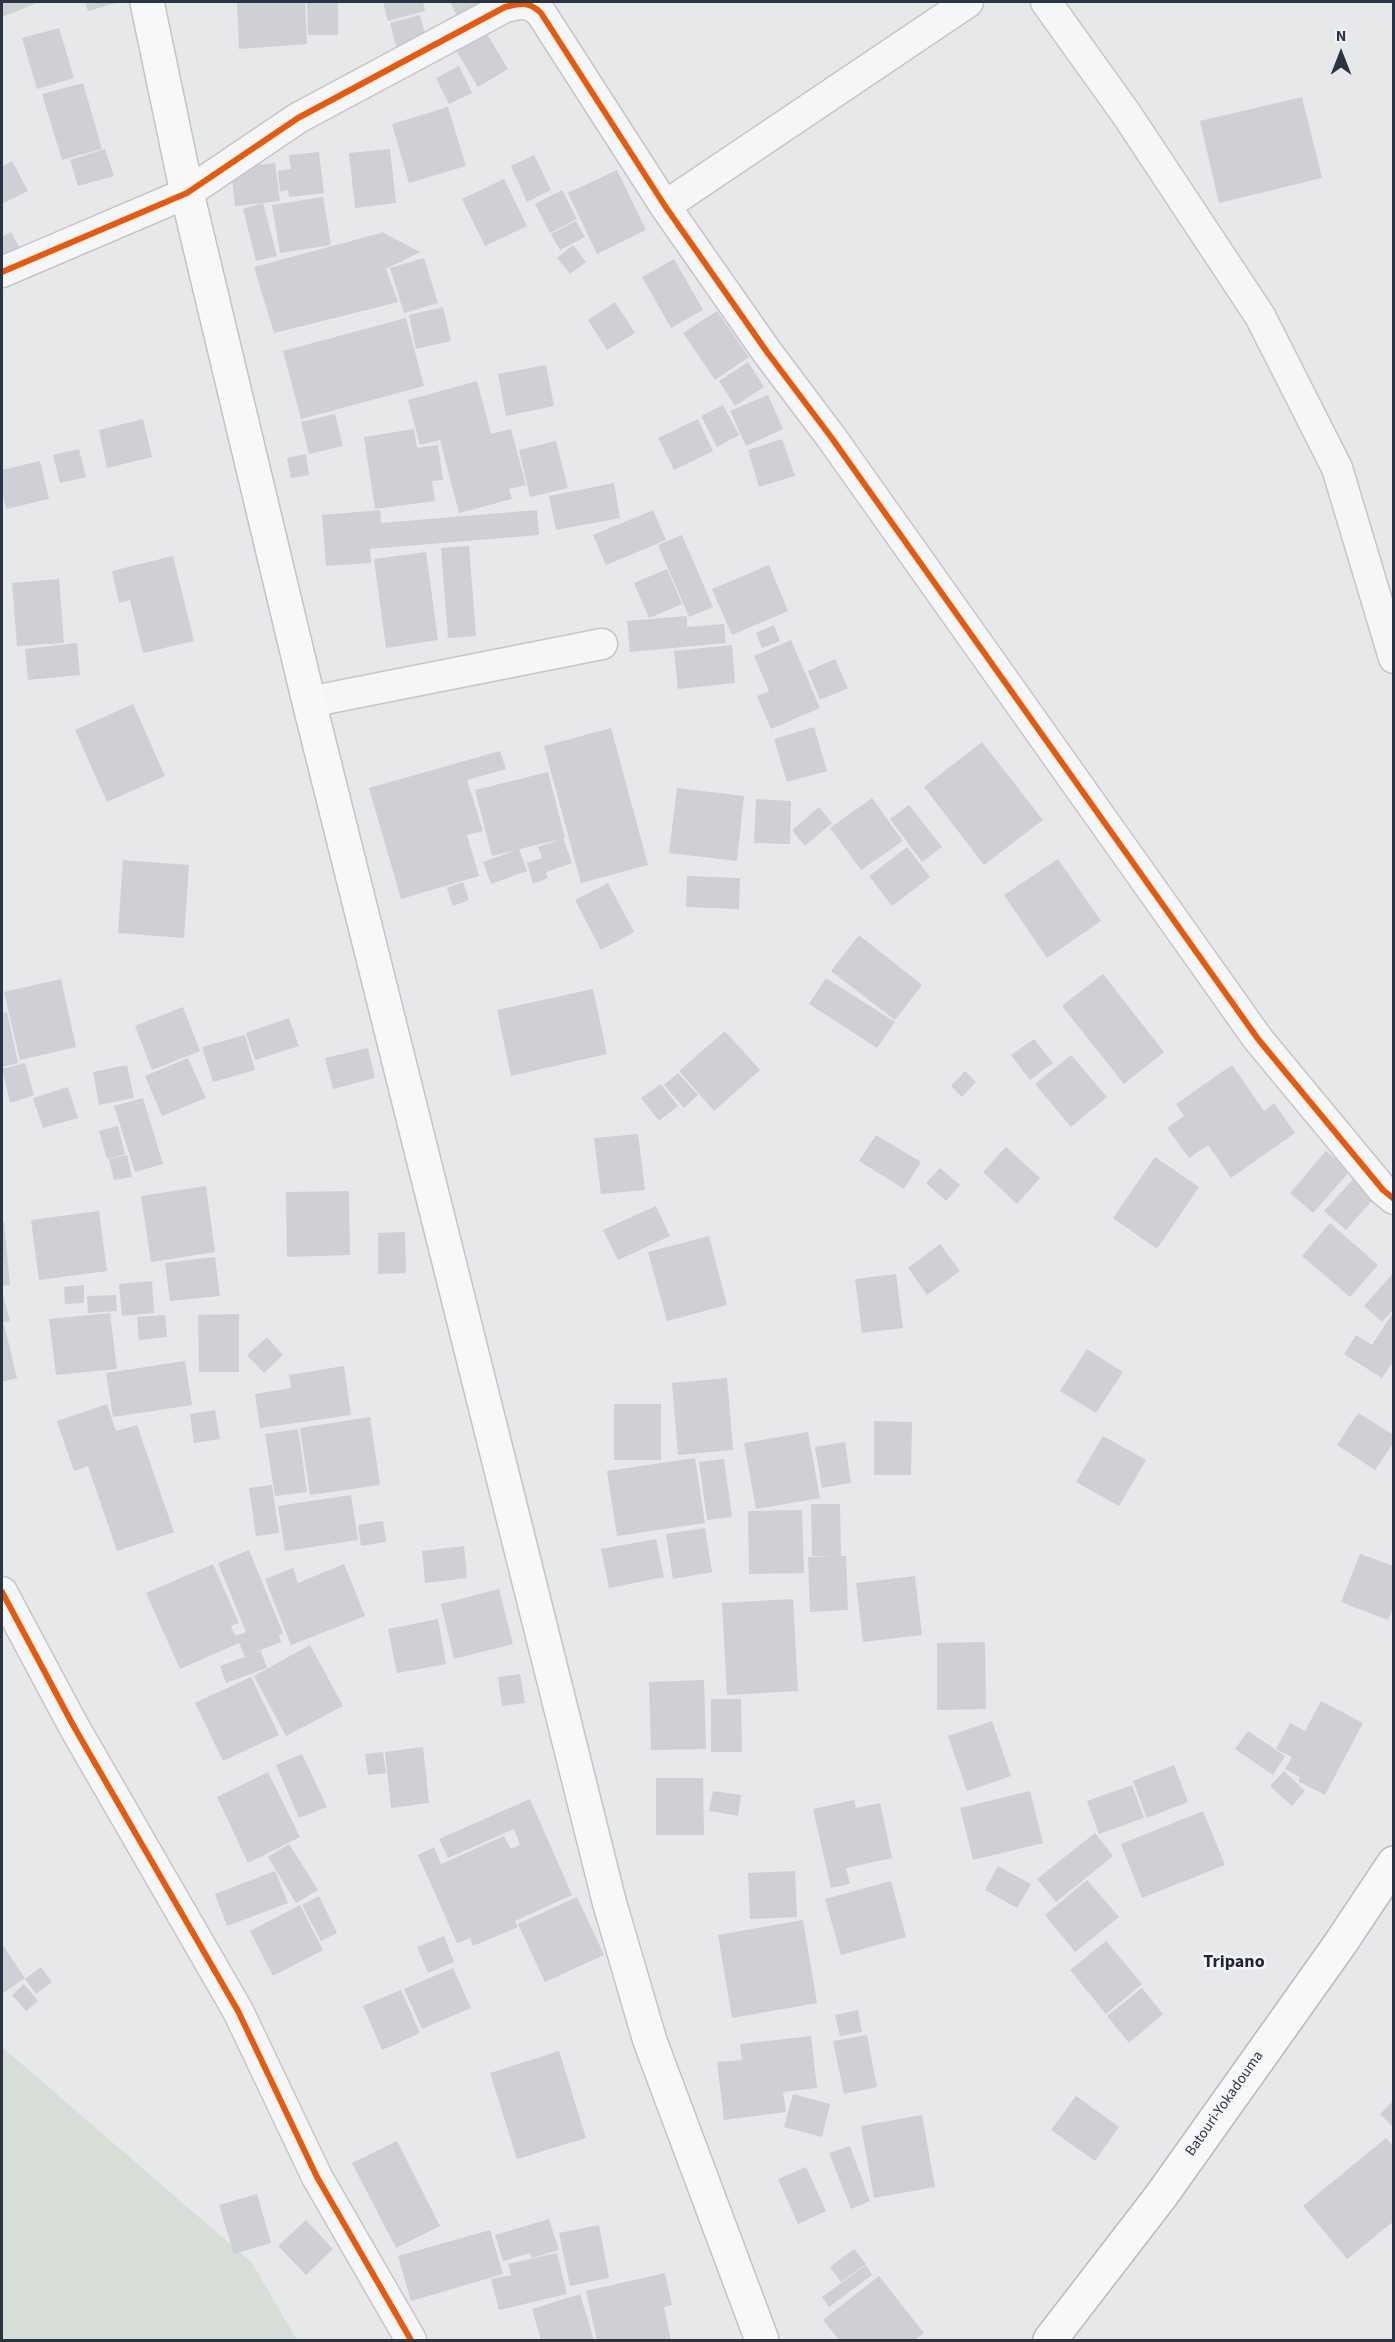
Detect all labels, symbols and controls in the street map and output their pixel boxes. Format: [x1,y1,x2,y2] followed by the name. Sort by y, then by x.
[1311,24,1371,84] north arrow
[1336,25,1346,47] text: N
[1203,1952,1265,1974] district label: Tripano
[1182,2048,1268,2160] street label: Batouri-Yokadouma

